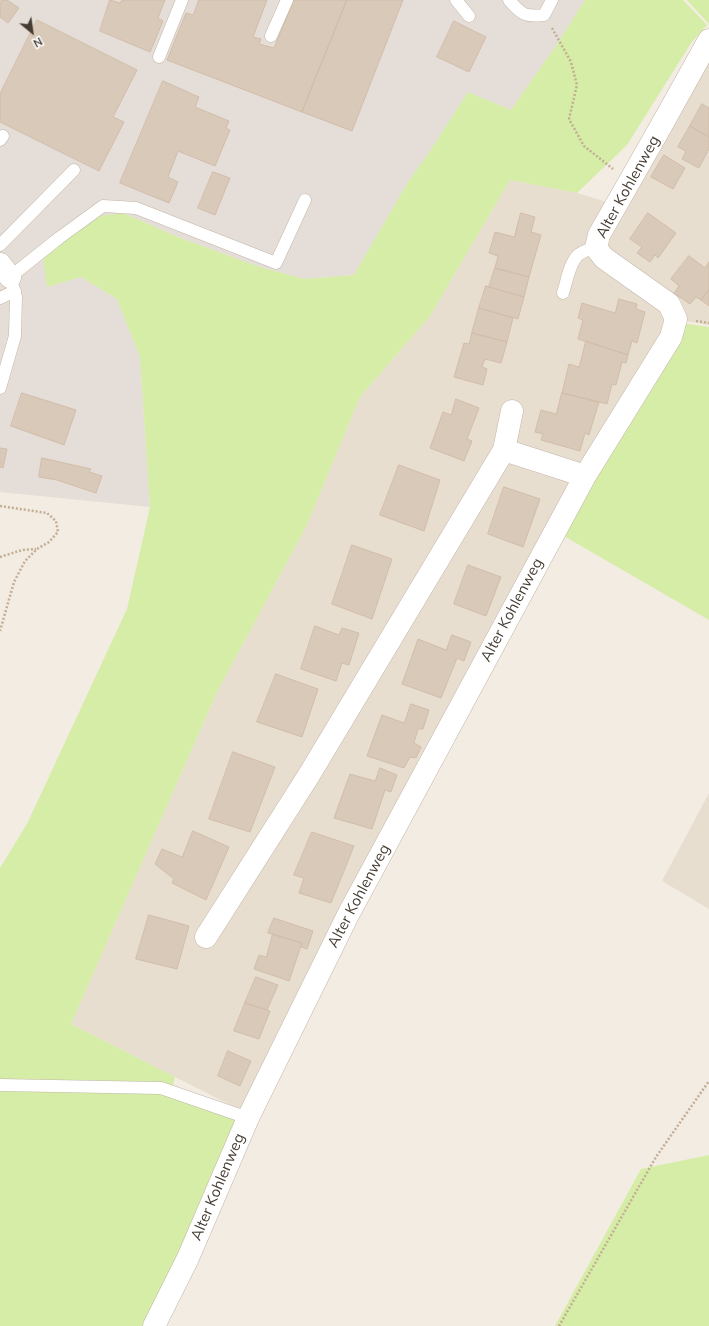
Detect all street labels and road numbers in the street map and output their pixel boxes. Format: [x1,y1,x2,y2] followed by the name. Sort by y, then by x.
[592,133,664,241] street label: Alter Kohlenweg
[477,555,547,665] street label: Alter Kohlenweg
[324,841,394,951] street label: Alter Kohlenweg
[187,1131,249,1243] street label: Alter Kohlenweg

